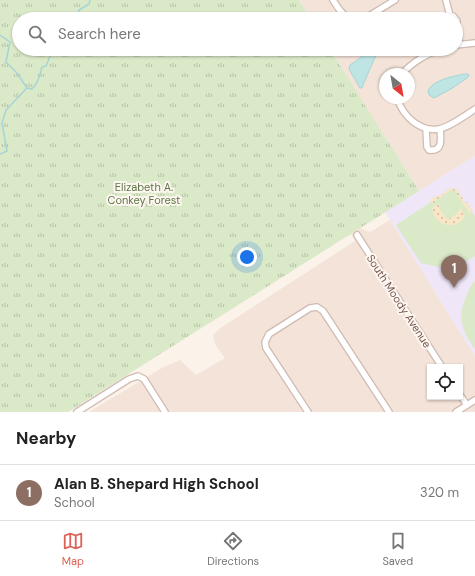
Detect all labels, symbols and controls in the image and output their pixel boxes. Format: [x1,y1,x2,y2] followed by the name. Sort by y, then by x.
[12,12,463,56] search box
[26,23,48,45] icon: search
[58,24,141,44] text: Search here
[379,68,415,104] north arrow
[108,180,180,207] park label: Elizabeth A. Conkey Forest
[237,247,257,267] your location
[364,252,434,350] street label: South Moody Avenue
[441,255,467,288] pin: 1
[427,364,463,400] map controls
[427,364,463,400] button: locate
[16,427,76,449] text: Nearby
[54,474,259,494] text: Alan B. Shepard High School
[27,484,31,501] text: 1
[420,484,459,501] text: 320 m
[54,494,95,511] text: School
[62,530,84,568] tab: Map
[207,530,259,568] tab: Directions
[382,530,413,568] tab: Saved

